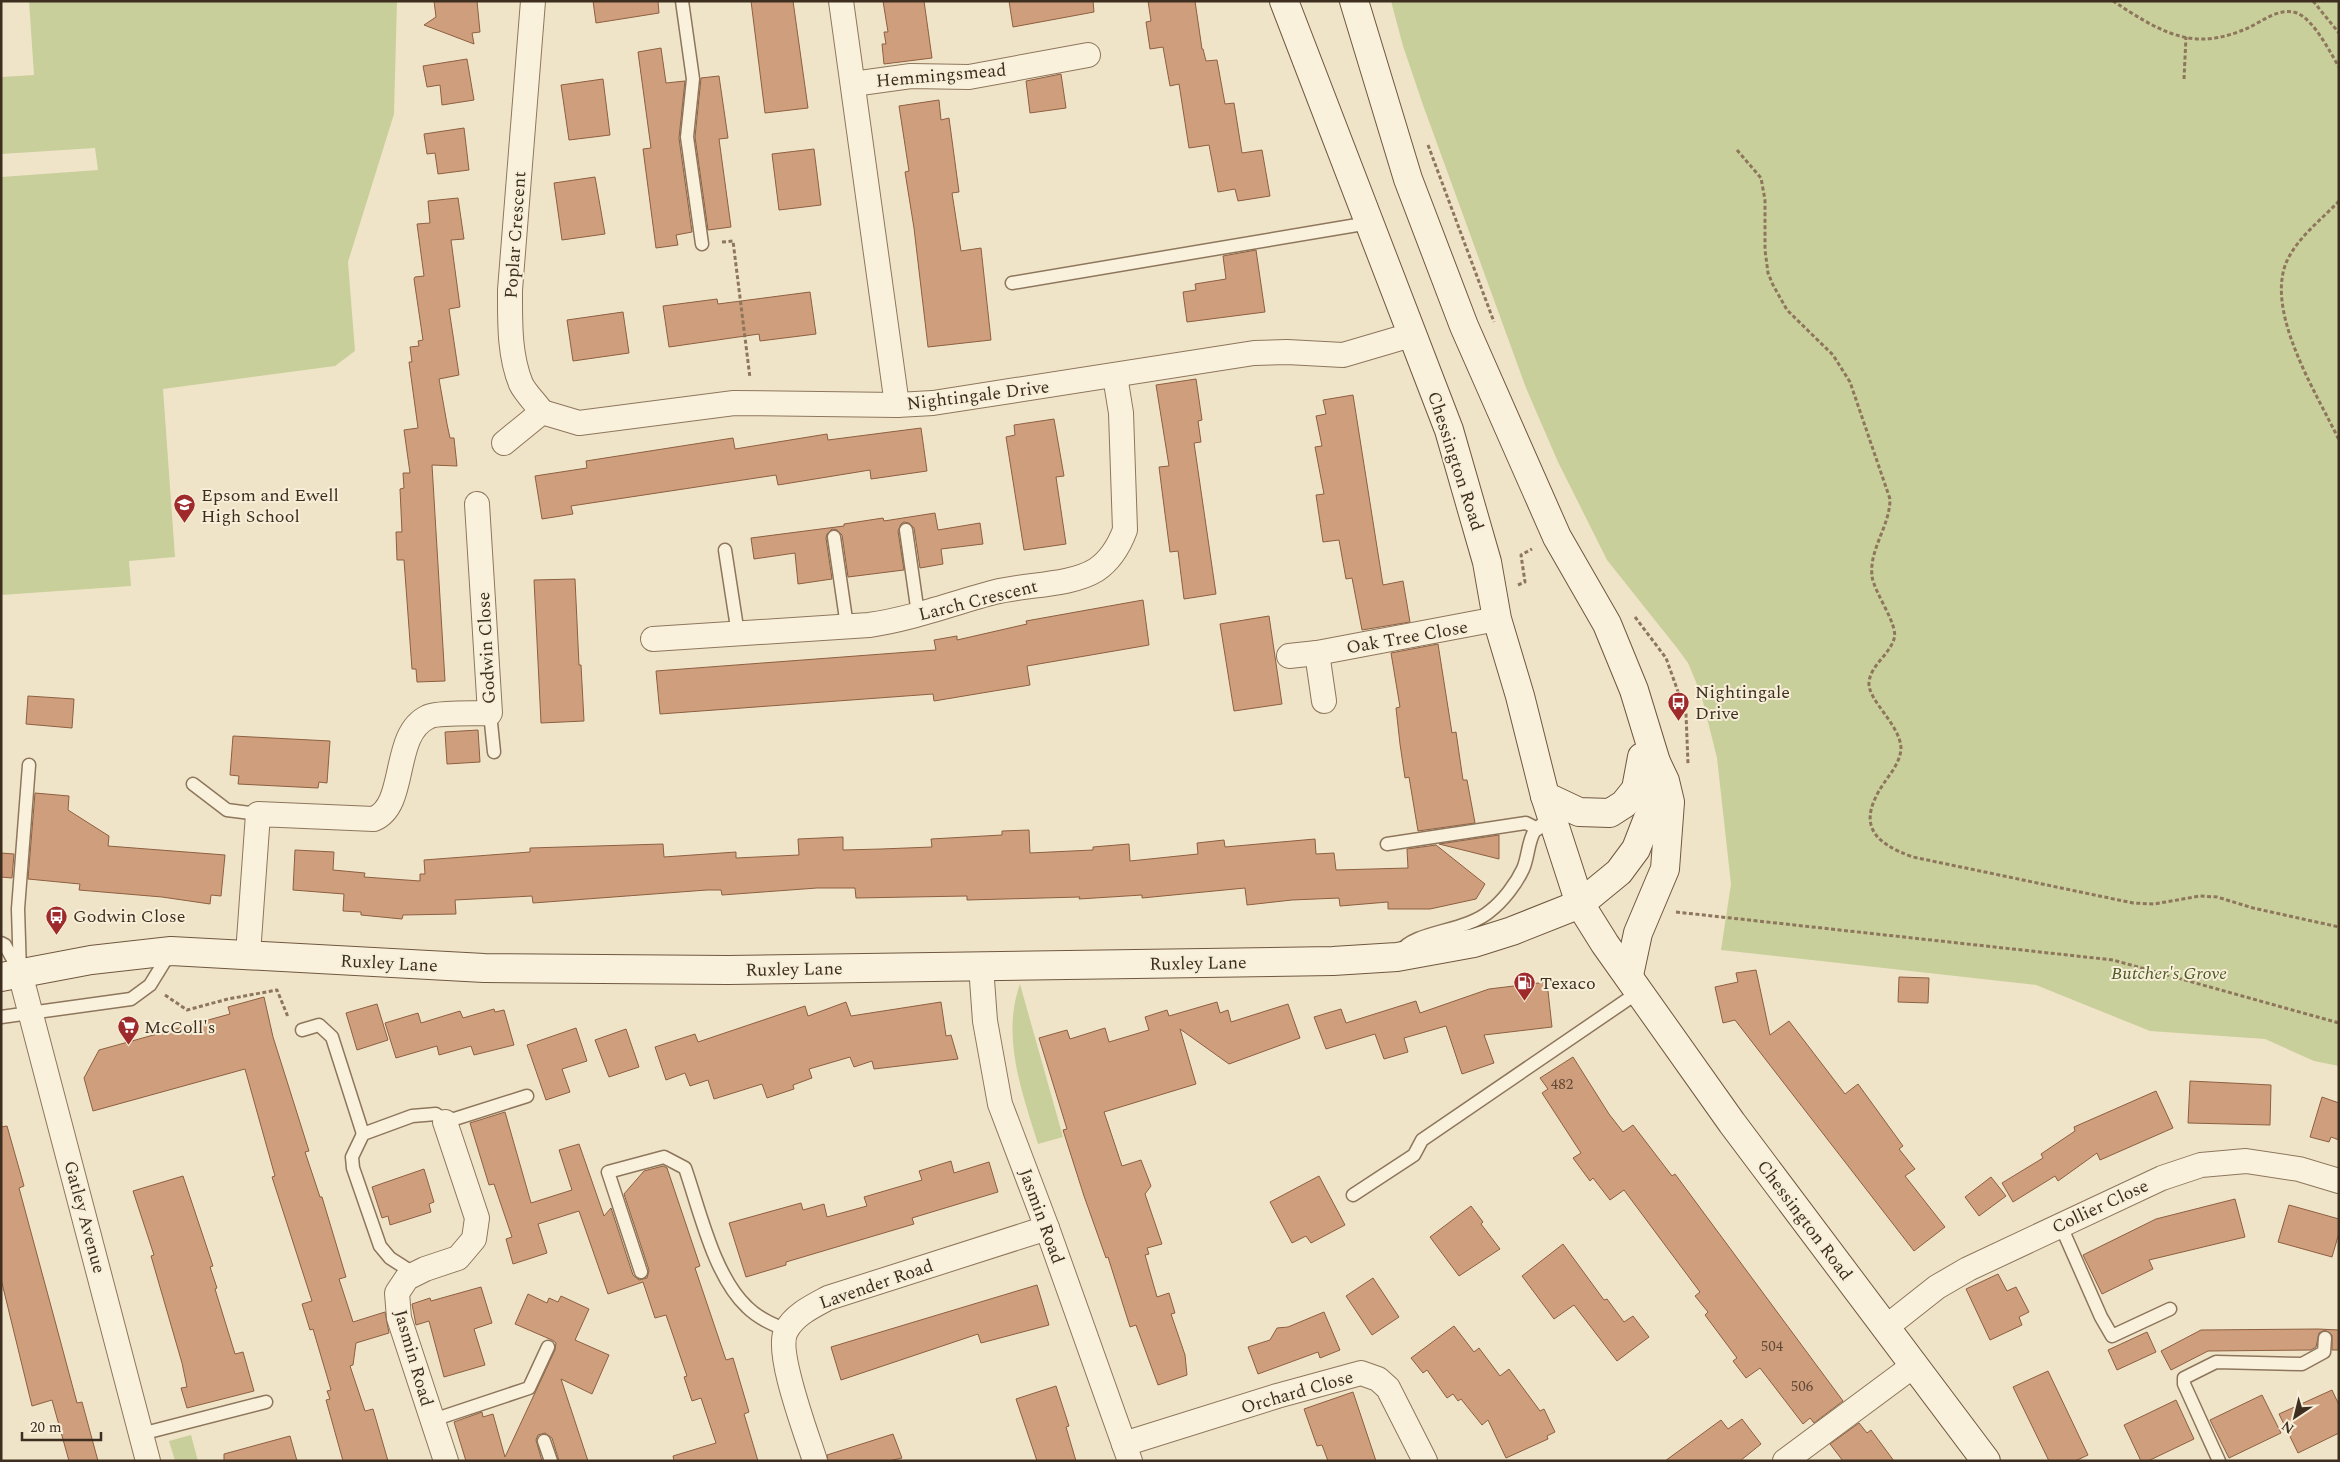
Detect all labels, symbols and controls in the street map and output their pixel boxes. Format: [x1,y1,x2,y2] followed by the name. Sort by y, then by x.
[875,56,1007,95] street label: Hemmingsmead
[498,170,533,300] street label: Poplar Crescent
[905,373,1051,418] street label: Nightingale Drive
[1420,388,1491,534] street label: Chessington Road
[201,482,339,530] place label: Epsom and Ewell High School
[173,493,197,524] school or university icon: Epsom and Ewell High School
[916,573,1040,628] street label: Larch Crescent
[470,591,503,705] street label: Godwin Close
[1344,614,1470,661] street label: Oak Tree Close
[1695,679,1790,727] place label: Nightingale Drive
[1667,690,1691,721] bus stop icon: Nightingale Drive
[73,903,185,930] place label: Godwin Close
[45,904,69,935] bus stop icon: Godwin Close
[340,947,438,980] street label: Ruxley Lane
[1149,949,1247,978] street label: Ruxley Lane
[745,955,843,984] street label: Ruxley Lane
[2111,960,2227,987] park label: Butcher's Grove
[1540,970,1596,997] place label: Texaco
[1512,971,1536,1002] fuel station icon: Texaco
[144,1014,216,1041] place label: McColl's
[116,1015,140,1046] supermarket icon: McColl's
[1551,1073,1573,1096] house number: 482
[1750,1154,1859,1286] street label: Chessington Road
[57,1158,113,1276] street label: Gatley Avenue
[1012,1165,1071,1268] street label: Jasmin Road
[2047,1172,2153,1241] street label: Collier Close
[816,1252,937,1317] street label: Lavender Road
[387,1307,440,1410] street label: Jasmin Road
[1761,1335,1784,1358] house number: 504
[1238,1364,1356,1421] street label: Orchard Close
[1791,1375,1814,1398] house number: 506
[2270,1392,2320,1442] north arrow
[22,1410,101,1442] scale bar
[2277,1415,2299,1439] text: N
[30,1416,62,1439] text: 20 m

